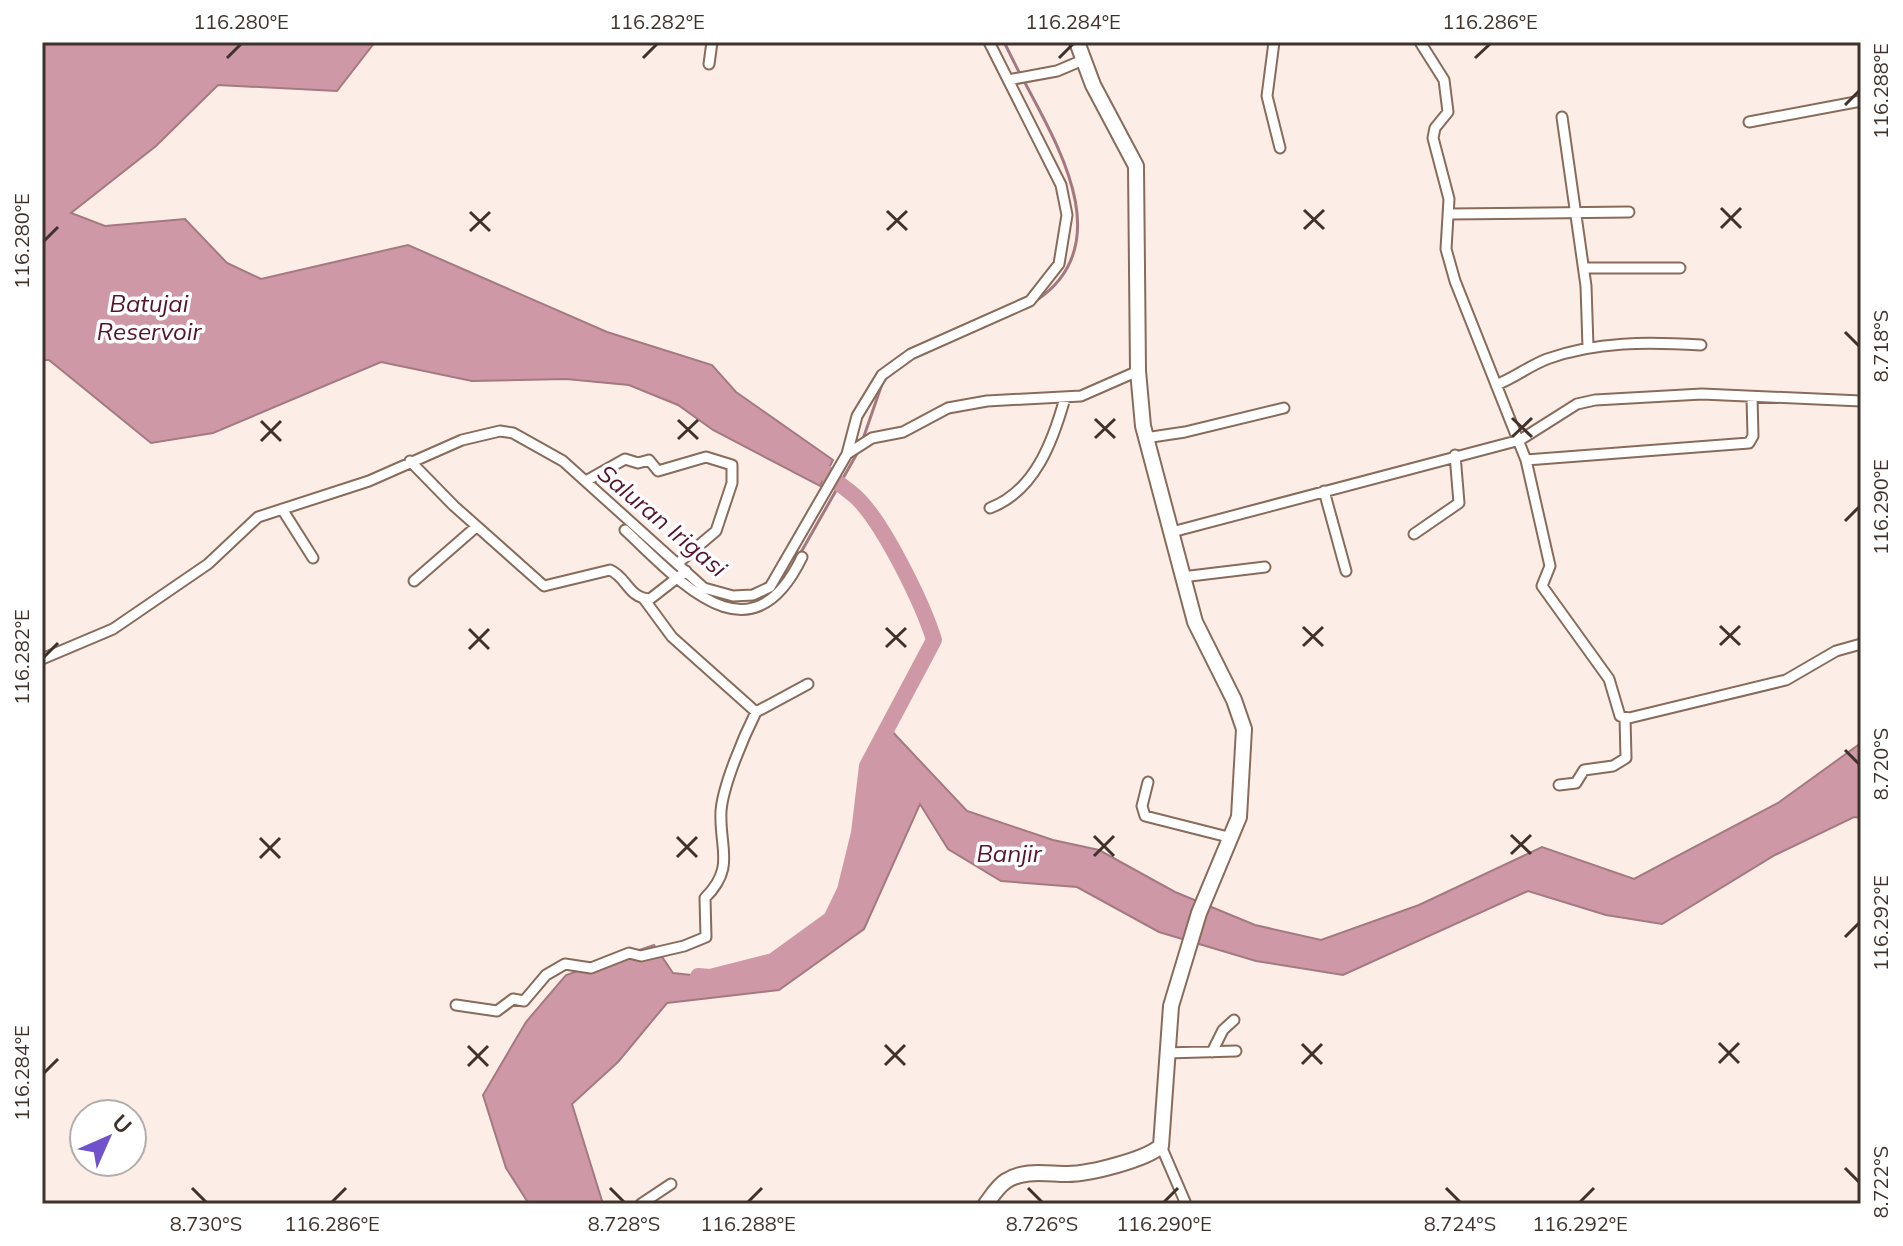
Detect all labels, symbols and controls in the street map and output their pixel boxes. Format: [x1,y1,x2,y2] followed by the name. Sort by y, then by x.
[193,9,289,34] text: 116.280°E
[609,9,705,34] text: 116.282°E
[1025,9,1121,34] text: 116.284°E
[1442,9,1538,34] text: 116.286°E
[1868,43,1893,139] text: 116.288°E
[9,193,34,289] text: 116.280°E
[97,288,203,346] water label: Batujai Reservoir
[1868,310,1893,382] text: 8.718°S
[592,458,734,583] water label: Saluran Irigasi
[1868,459,1893,555] text: 116.290°E
[9,609,34,705] text: 116.282°E
[1868,728,1893,800] text: 8.720°S
[977,838,1043,868] water label: Banjir
[1868,875,1893,971] text: 116.292°E
[9,1025,34,1121] text: 116.284°E
[68,1098,148,1178] north arrow
[106,1108,138,1140] text: U
[1868,1146,1893,1218] text: 8.722°S
[170,1211,242,1236] text: 8.730°S
[284,1211,380,1236] text: 116.286°E
[588,1211,660,1236] text: 8.728°S
[700,1211,796,1236] text: 116.288°E
[1006,1211,1078,1236] text: 8.726°S
[1116,1211,1212,1236] text: 116.290°E
[1424,1211,1496,1236] text: 8.724°S
[1532,1211,1628,1236] text: 116.292°E

